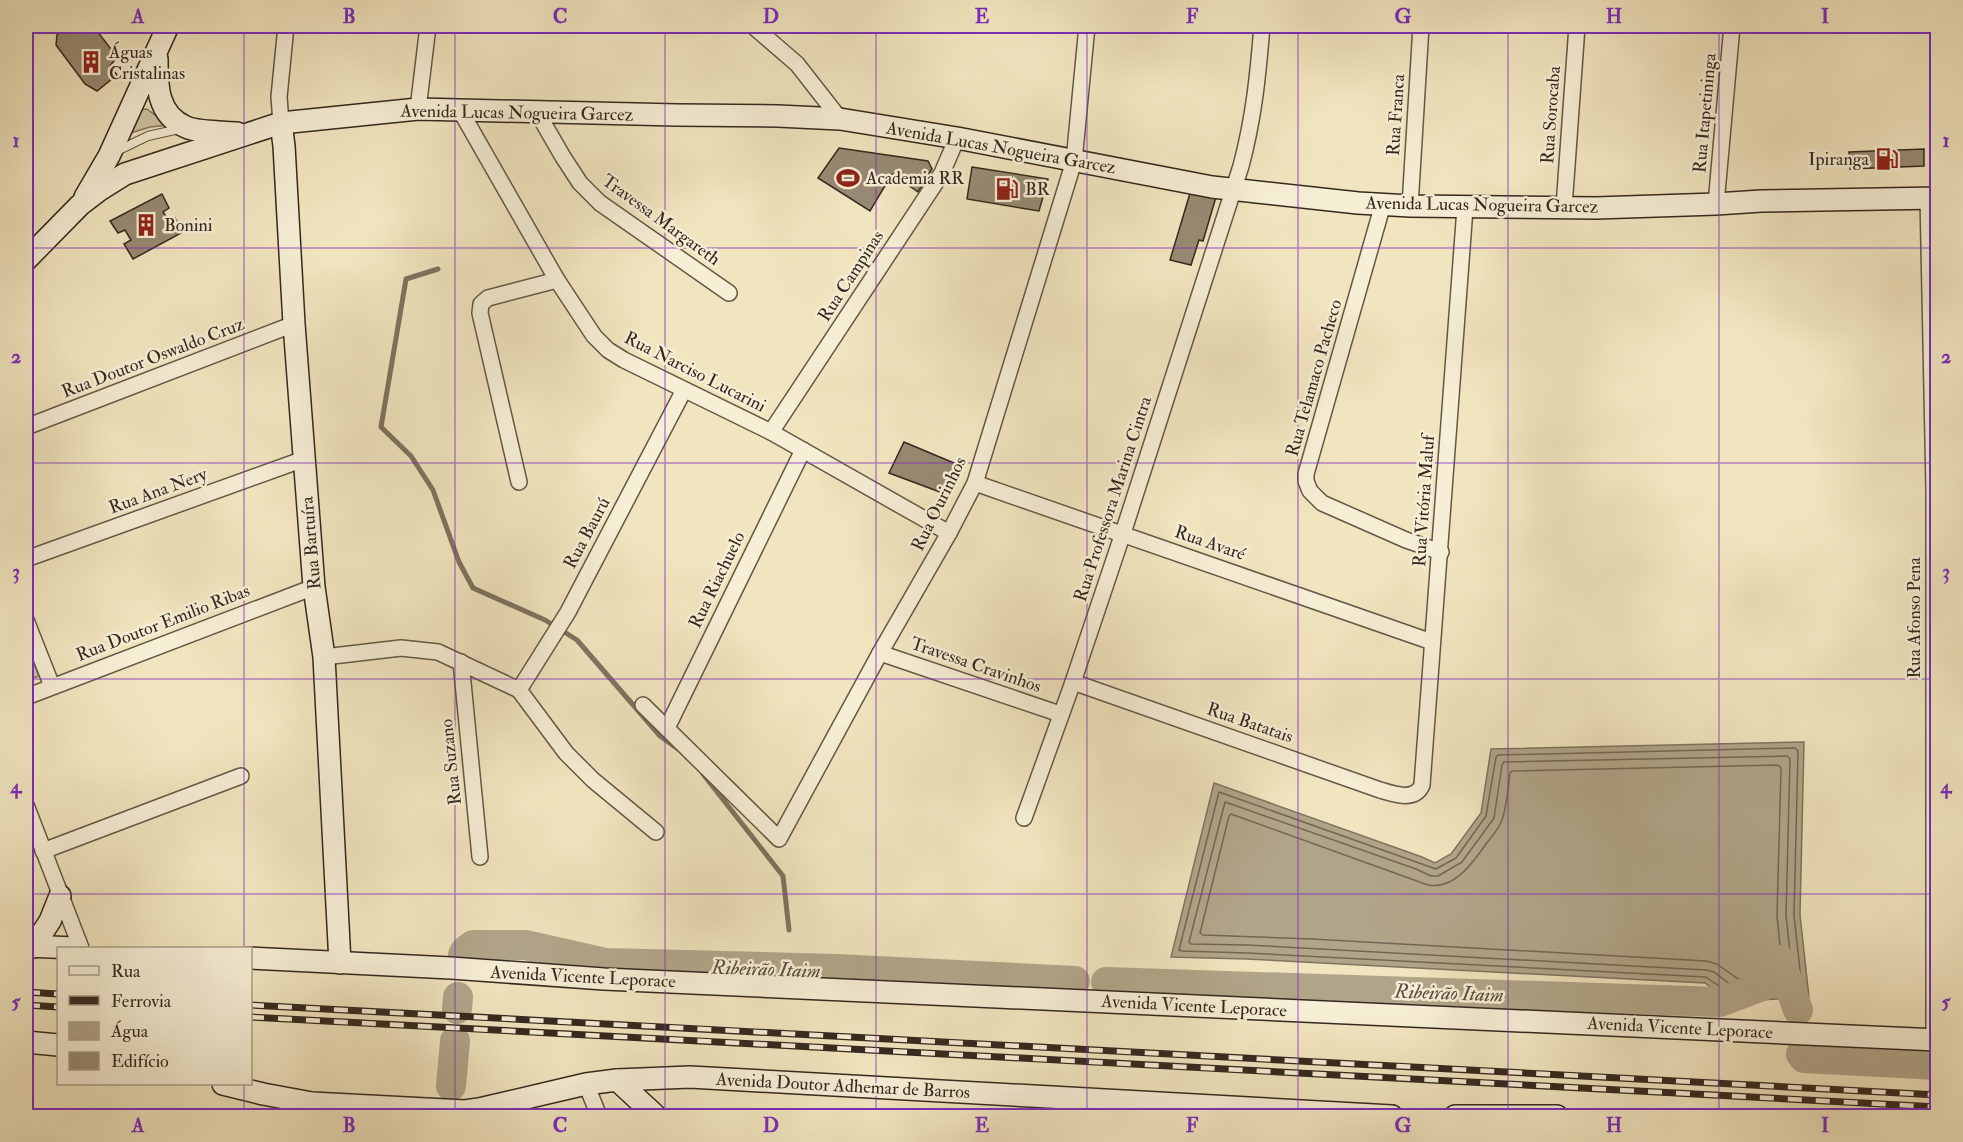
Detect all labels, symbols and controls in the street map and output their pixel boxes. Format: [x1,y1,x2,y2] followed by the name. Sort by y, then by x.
[131,4,145,29] text: A
[342,4,356,29] text: B
[553,4,567,29] text: C
[763,4,779,29] text: D
[975,4,990,29] text: E
[1186,4,1199,29] text: F
[1395,4,1412,29] text: G
[1606,4,1622,29] text: H
[1821,4,1829,29] text: I
[108,41,185,85] place label: Águas Cristalinas
[78,49,104,75] building icon: Águas Cristalinas
[1688,51,1722,174] street label: Rua Itapetininga
[1536,65,1566,165] street label: Rua Sorocaba
[1382,73,1410,157] street label: Rua Franca
[399,99,634,127] street label: Avenida Lucas Nogueira Garcez
[883,116,1118,180] street label: Avenida Lucas Nogueira Garcez
[12,128,20,153] text: 1
[1942,128,1950,153] text: 1
[1874,146,1900,172] fuel station icon: Ipiranga
[1808,148,1870,171] place label: Ipiranga
[835,165,861,191] sports icon: Academia RR
[865,167,965,190] place label: Academia RR
[597,169,725,271] street label: Travessa Margareth
[994,176,1020,202] fuel station icon: BR
[1025,178,1051,201] place label: BR
[1364,191,1599,219] street label: Avenida Lucas Nogueira Garcez
[133,212,159,238] building icon: Bonini
[164,214,213,237] place label: Bonini
[813,226,889,326] street label: Rua Campinas
[1281,296,1348,459] street label: Rua Telamaco Pacheco
[59,312,248,403] street label: Rua Doutor Oswaldo Cruz
[620,326,770,418] street label: Rua Narciso Lucarini
[11,344,21,369] text: 2
[1941,344,1951,369] text: 2
[1069,393,1157,605] street label: Rua Professora Marina Cintra
[1408,431,1440,568] street label: Rua Vitória Maluf
[906,453,972,555] street label: Rua Ourinhos
[106,462,211,519] street label: Rua Ana Nery
[559,493,615,573] street label: Rua Baurú
[295,495,327,590] street label: Rua Bartuíra
[1172,520,1249,566] street label: Rua Avaré
[684,528,750,632] street label: Rua Riachuelo
[1903,557,1926,679] street label: Rua Afonso Pena
[12,559,20,584] text: 3
[1942,559,1950,584] text: 3
[73,579,253,667] street label: Rua Doutor Emilio Ribas
[908,632,1044,698] street label: Travessa Cravinhos
[1204,698,1296,748] street label: Rua Batatais
[435,717,467,806] street label: Rua Suzano
[10,774,23,799] text: 4
[1940,774,1953,799] text: 4
[57,947,252,1085] legend
[710,955,821,983] water label: Ribeirão Itaim
[111,960,141,983] text: Rua
[489,961,677,993] street label: Avenida Vicente Leporace
[1393,979,1504,1007] water label: Ribeirão Itaim
[12,989,22,1014] text: 5
[1942,989,1952,1014] text: 5
[111,990,172,1013] text: Ferrovia
[1100,990,1288,1022] street label: Avenida Vicente Leporace
[1586,1012,1774,1044] street label: Avenida Vicente Leporace
[110,1020,149,1043] text: Água
[111,1050,169,1073] text: Edifício
[714,1068,971,1104] street label: Avenida Doutor Adhemar de Barros
[131,1113,145,1138] text: A
[342,1113,356,1138] text: B
[553,1113,567,1138] text: C
[763,1113,779,1138] text: D
[975,1113,990,1138] text: E
[1186,1113,1199,1138] text: F
[1395,1113,1412,1138] text: G
[1606,1113,1622,1138] text: H
[1821,1113,1829,1138] text: I

